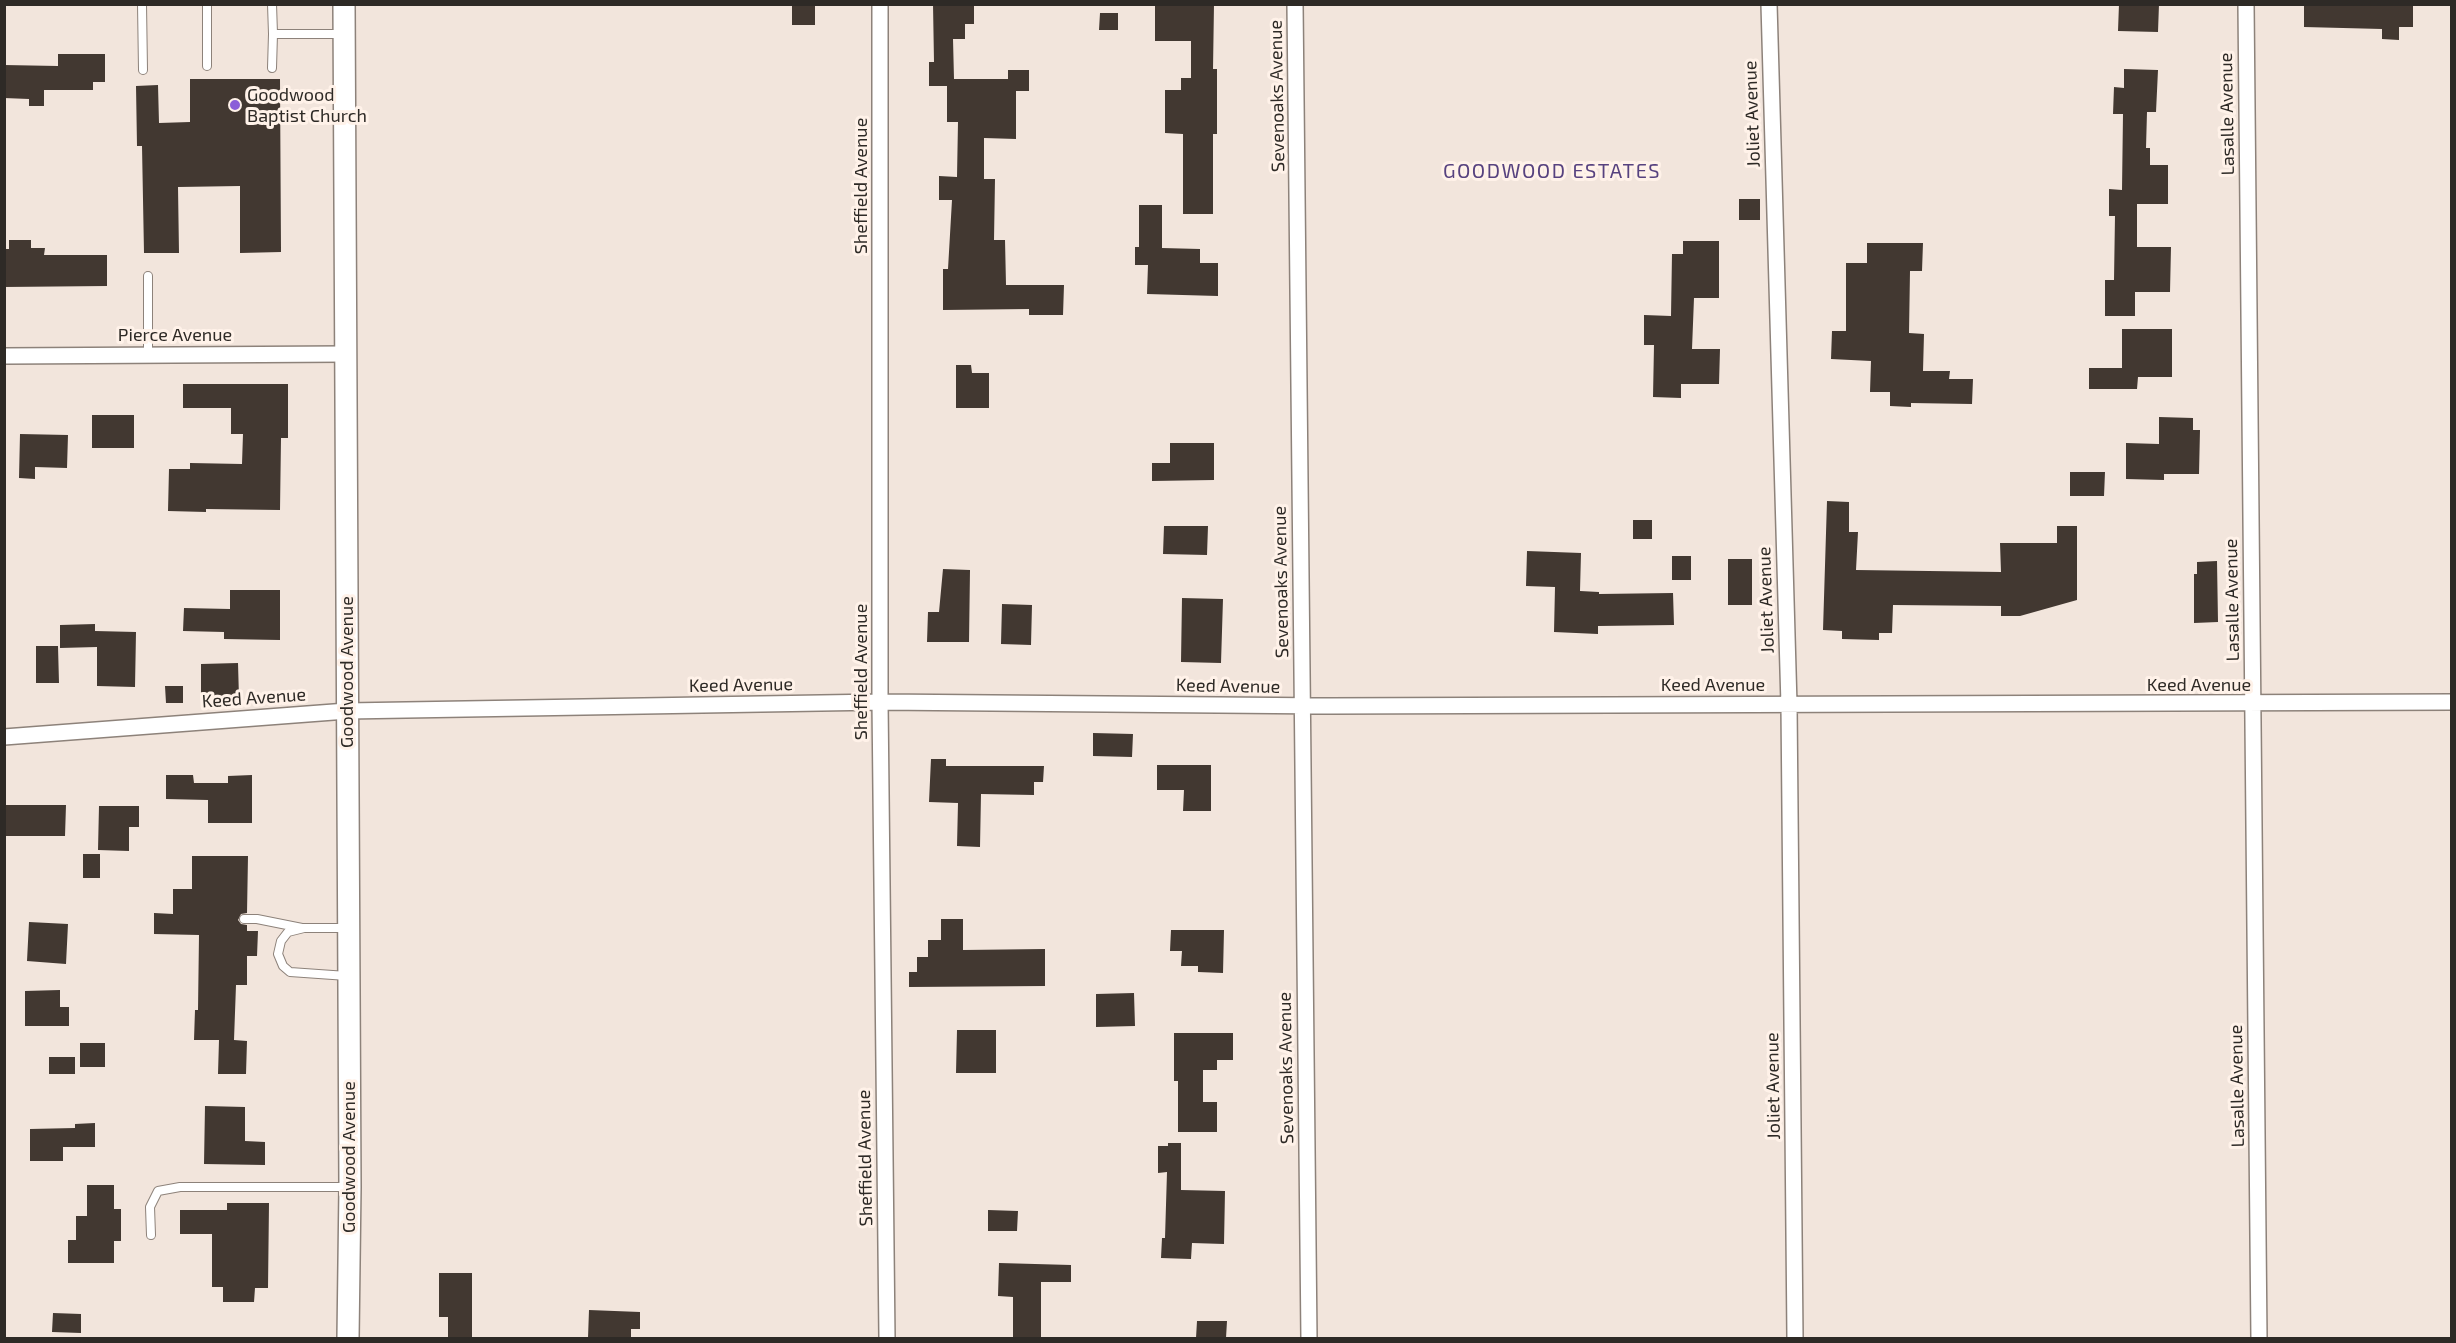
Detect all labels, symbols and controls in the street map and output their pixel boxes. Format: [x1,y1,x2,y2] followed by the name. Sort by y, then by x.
[1265,20,1289,172] street label: Sevenoaks Avenue
[2215,52,2239,176] street label: Lasalle Avenue
[1739,60,1765,168] street label: Joliet Avenue
[247,84,367,127] place label: Goodwood Baptist Church
[228,98,242,112] marker: Goodwood Baptist Church
[850,118,872,254] street label: Sheffield Avenue
[1443,159,1661,183] district label: GOODWOOD ESTATES
[118,324,232,346] street label: Pierce Avenue
[1269,506,1293,658] street label: Sevenoaks Avenue
[2220,538,2244,662] street label: Lasalle Avenue
[1753,546,1779,654] street label: Joliet Avenue
[336,596,358,748] street label: Goodwood Avenue
[850,604,872,740] street label: Sheffield Avenue
[689,673,793,697] street label: Keed Avenue
[1176,674,1280,698] street label: Keed Avenue
[1661,674,1765,696] street label: Keed Avenue
[2147,674,2251,696] street label: Keed Avenue
[201,684,307,712] street label: Keed Avenue
[1274,992,1298,1144] street label: Sevenoaks Avenue
[2225,1024,2249,1148] street label: Lasalle Avenue
[1761,1032,1785,1140] street label: Joliet Avenue
[338,1081,360,1233] street label: Goodwood Avenue
[853,1090,877,1226] street label: Sheffield Avenue

